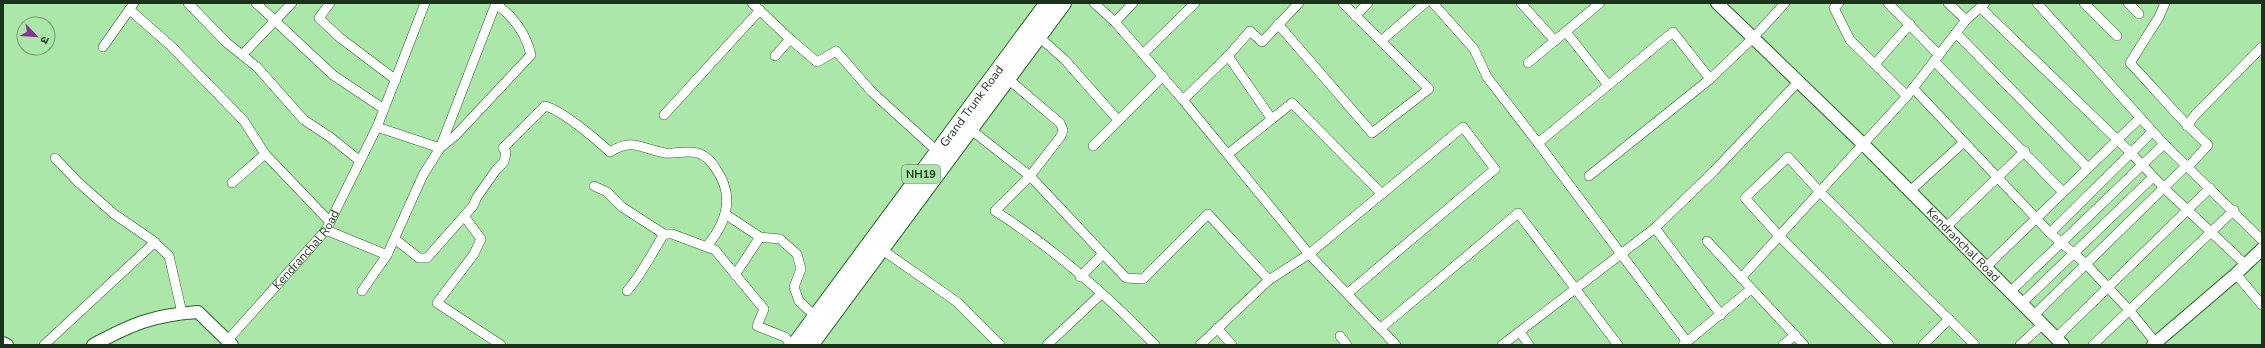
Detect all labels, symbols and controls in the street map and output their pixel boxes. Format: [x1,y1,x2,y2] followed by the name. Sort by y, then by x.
[16,16,56,56] north arrow
[36,34,53,47] text: उ
[936,62,1007,150] street label: Grand Trunk Road
[902,165,940,183] road number: NH19
[1923,204,2004,285] street label: Kendranchal Road
[269,207,343,293] street label: Kendranchal Road

